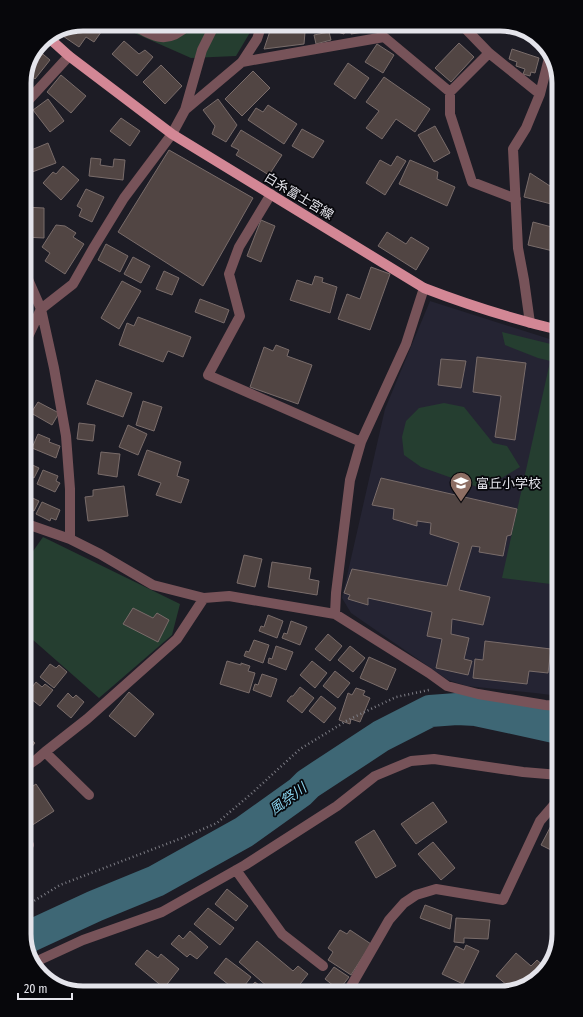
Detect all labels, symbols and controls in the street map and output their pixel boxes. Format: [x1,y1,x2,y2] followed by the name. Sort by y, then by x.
[262,169,336,223] street label: 白糸富士宮線
[448,470,474,503] school or university icon: 富丘小学校
[476,476,541,491] place label: 富丘小学校
[266,778,311,818] water label: 風祭川
[18,975,72,1001] scale bar
[24,982,48,996] text: 20 m

